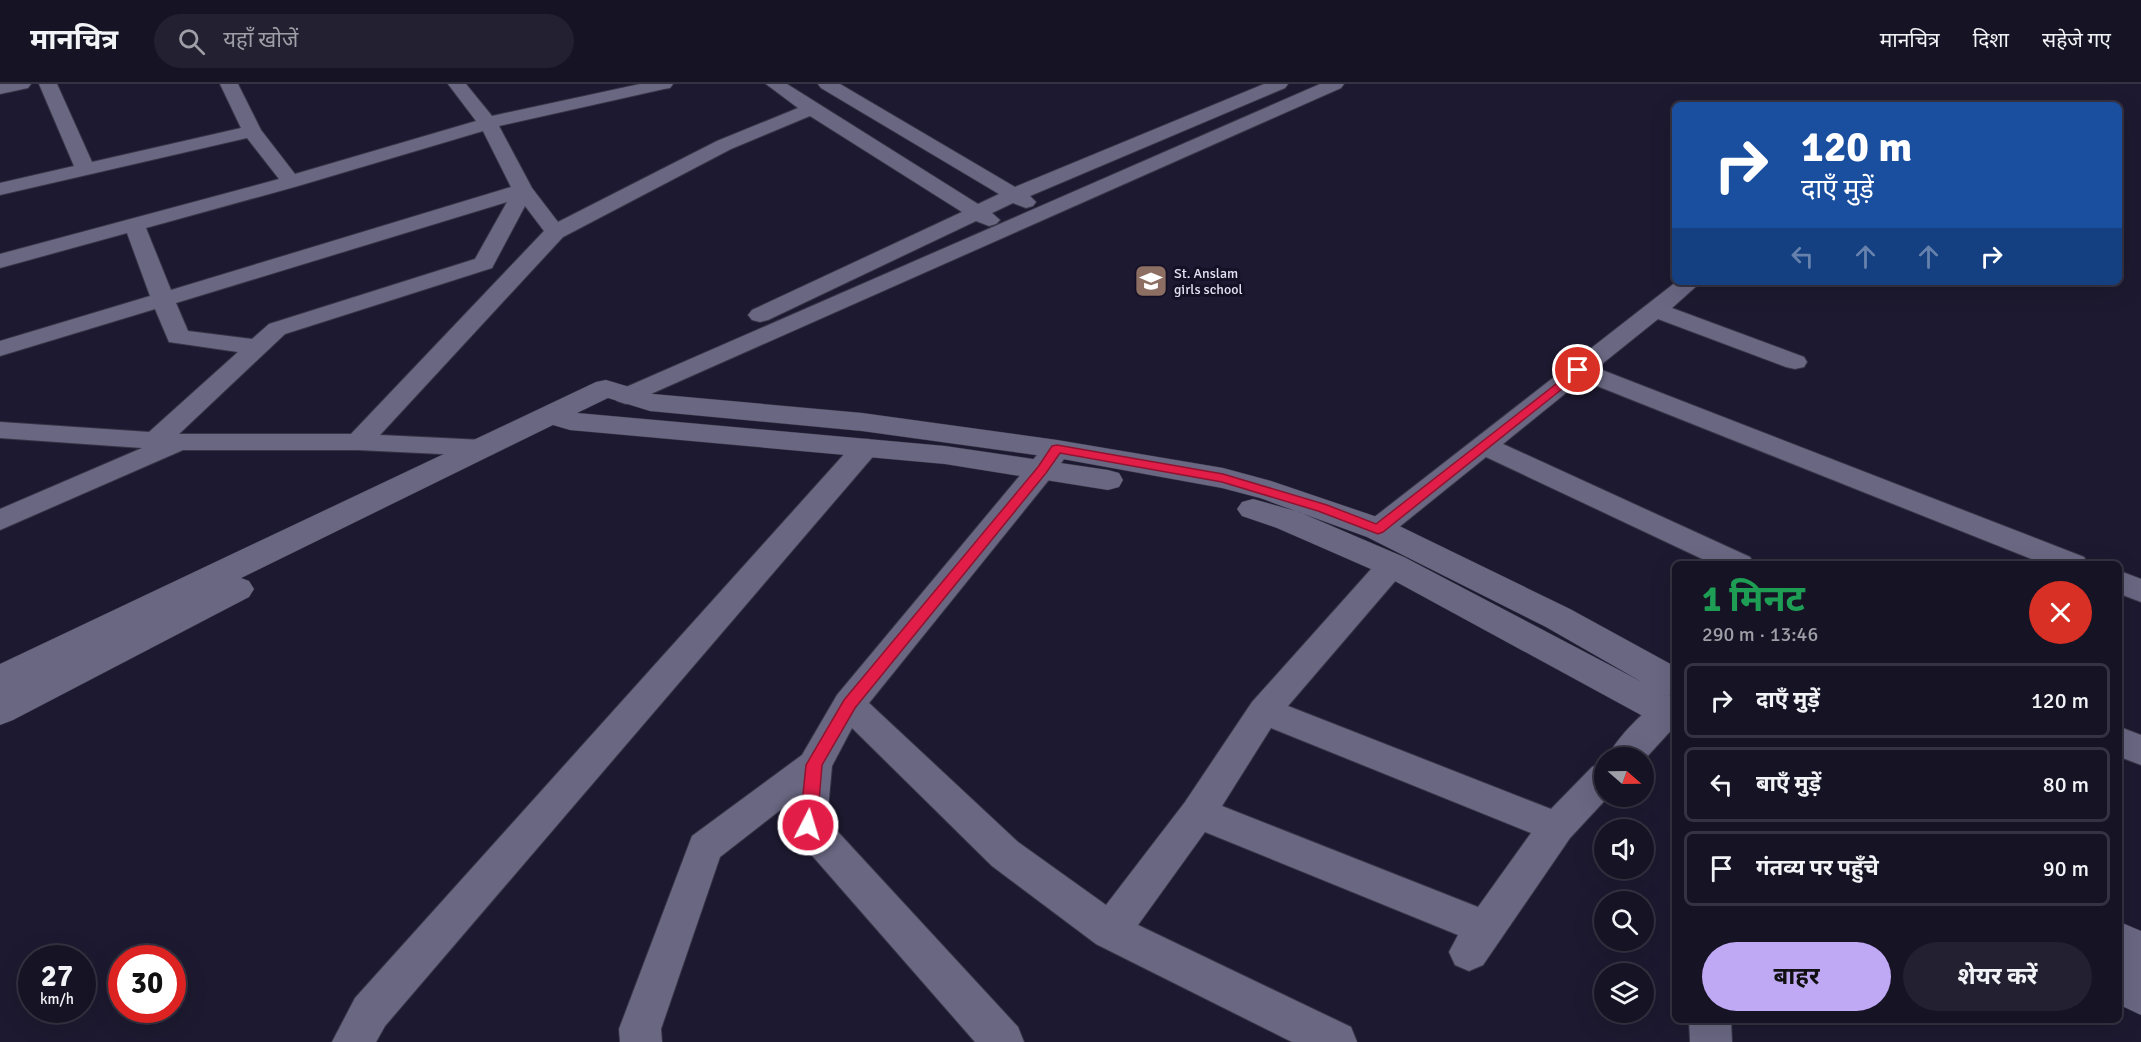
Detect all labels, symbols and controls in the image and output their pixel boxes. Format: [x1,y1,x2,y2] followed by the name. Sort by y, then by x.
[154,14,574,68] search box
[30,23,118,57] text: मानचित्र
[175,25,208,58] icon: search
[223,26,298,53] text: यहाँ खोजें
[1880,27,1940,53] text: मानचित्र
[1973,27,2009,53] text: दिशा
[2042,27,2111,53] text: सहेजे गए
[1801,122,1912,173] text: 120 m
[1702,126,1780,204] icon: right
[1801,173,1874,206] text: दाएँ मुड़ें
[1786,240,1819,273] icon: left
[1849,240,1882,273] icon: ahead
[1912,240,1945,273] icon: ahead
[1975,240,2008,273] icon: right
[1133,263,1169,299] school or university icon: St. Anslam girls school
[1174,265,1243,298] place label: St. Anslam girls school
[1552,344,1603,395] pin
[1561,353,1594,386] icon: arrive
[1702,577,1805,622] text: 1 मिनट
[2029,581,2092,644] button: close
[1702,622,1818,647] text: 290 m · 13:46
[1705,684,1738,717] icon: right
[1756,686,1820,713] text: दाएँ मुड़ें
[2031,687,2089,714] text: 120 m
[1594,747,1654,807] north arrow
[1594,747,1654,1023] map controls
[1705,768,1738,801] icon: left
[1756,770,1821,797] text: बाएँ मुड़ें
[2043,771,2089,798] text: 80 m
[776,793,840,857] position arrow
[1594,819,1654,879] button: sound
[1705,852,1738,885] icon: arrive
[1756,854,1879,881] text: गंतव्य पर पहुँचे
[2043,855,2089,882] text: 90 m
[1594,891,1654,951] button: search
[1702,942,1891,1011] button: बाहर
[1903,942,2092,1011] button: शेयर करें
[108,945,186,1023] speed limit sign: 30
[41,958,73,995] text: 27
[1594,963,1654,1023] button: layers
[40,990,74,1008] text: km/h

